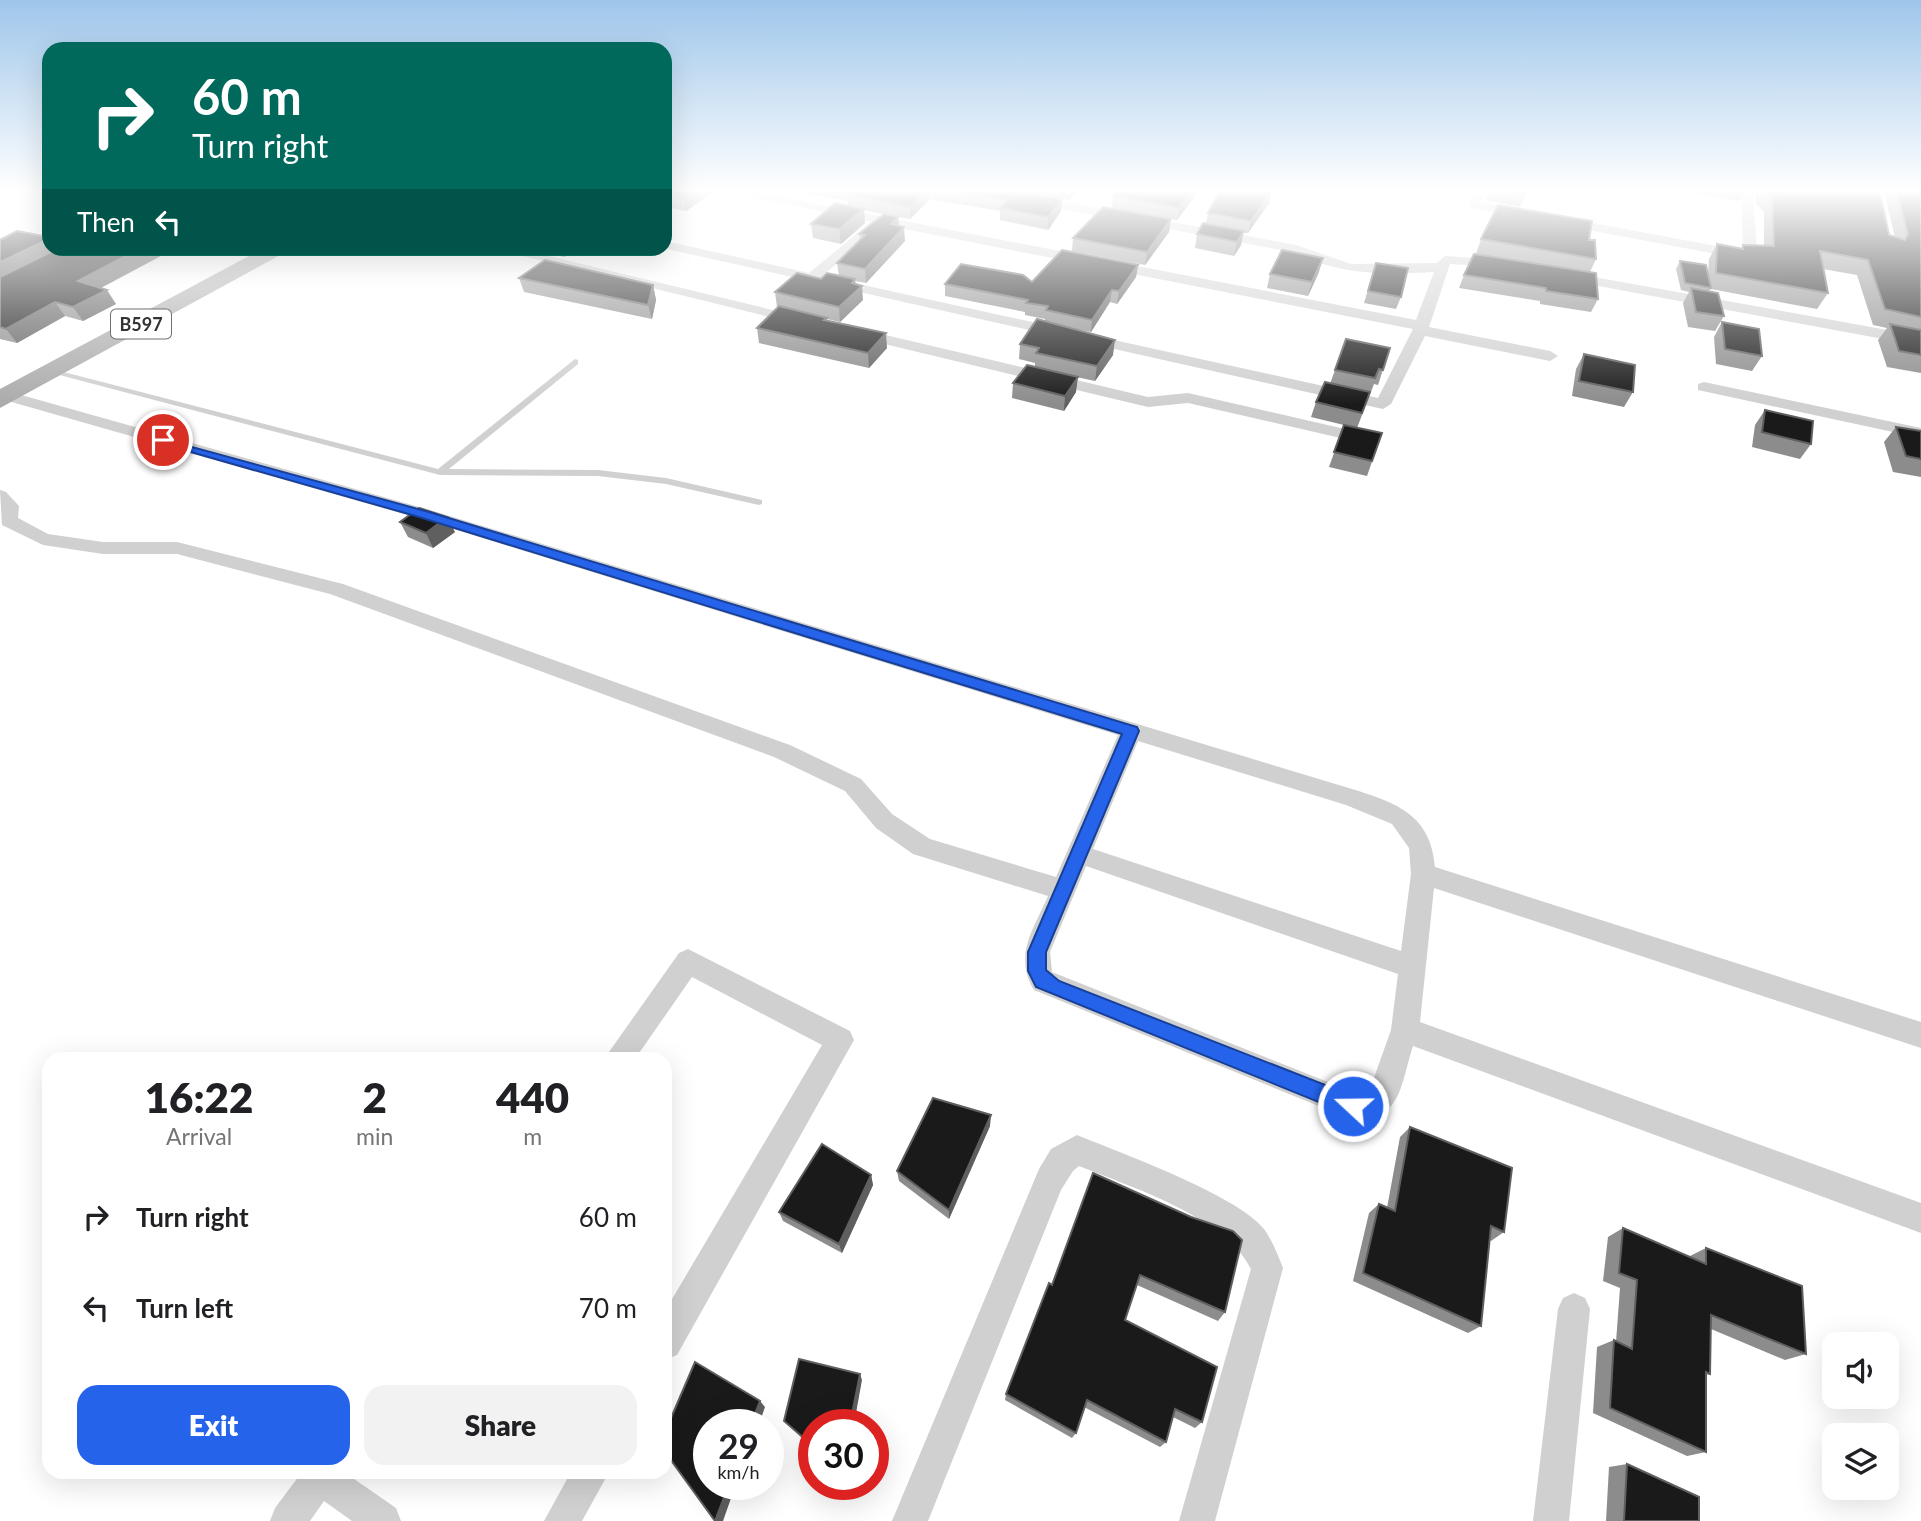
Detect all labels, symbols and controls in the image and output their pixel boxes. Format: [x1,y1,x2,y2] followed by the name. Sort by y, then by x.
[192,67,302,125] text: 60 m
[77,70,168,161] icon: right
[192,126,328,165] text: Turn right
[149,203,187,241] icon: left
[77,206,135,238] text: Then
[111,310,171,338] road number: B597
[133,410,193,470] pin
[144,421,182,459] icon: arrive
[1316,1069,1390,1143] position arrow
[145,1072,253,1122] text: 16:22
[363,1072,387,1122] text: 2
[496,1072,569,1122] text: 440
[166,1122,232,1150] text: Arrival
[356,1122,393,1150] text: min
[523,1122,542,1150] text: m
[77,1198,115,1236] icon: right
[136,1201,249,1233] text: Turn right
[579,1201,637,1233] text: 60 m
[77,1289,115,1327] icon: left
[136,1292,233,1324] text: Turn left
[579,1292,637,1324] text: 70 m
[1822,1332,1899,1500] map controls
[1822,1332,1899,1409] button: sound
[77,1385,350,1465] button: Exit
[364,1385,637,1465] button: Share
[798,1409,889,1500] speed limit sign: 30
[1822,1423,1899,1500] button: layers
[718,1424,759,1466] text: 29
[717,1461,760,1483] text: km/h

